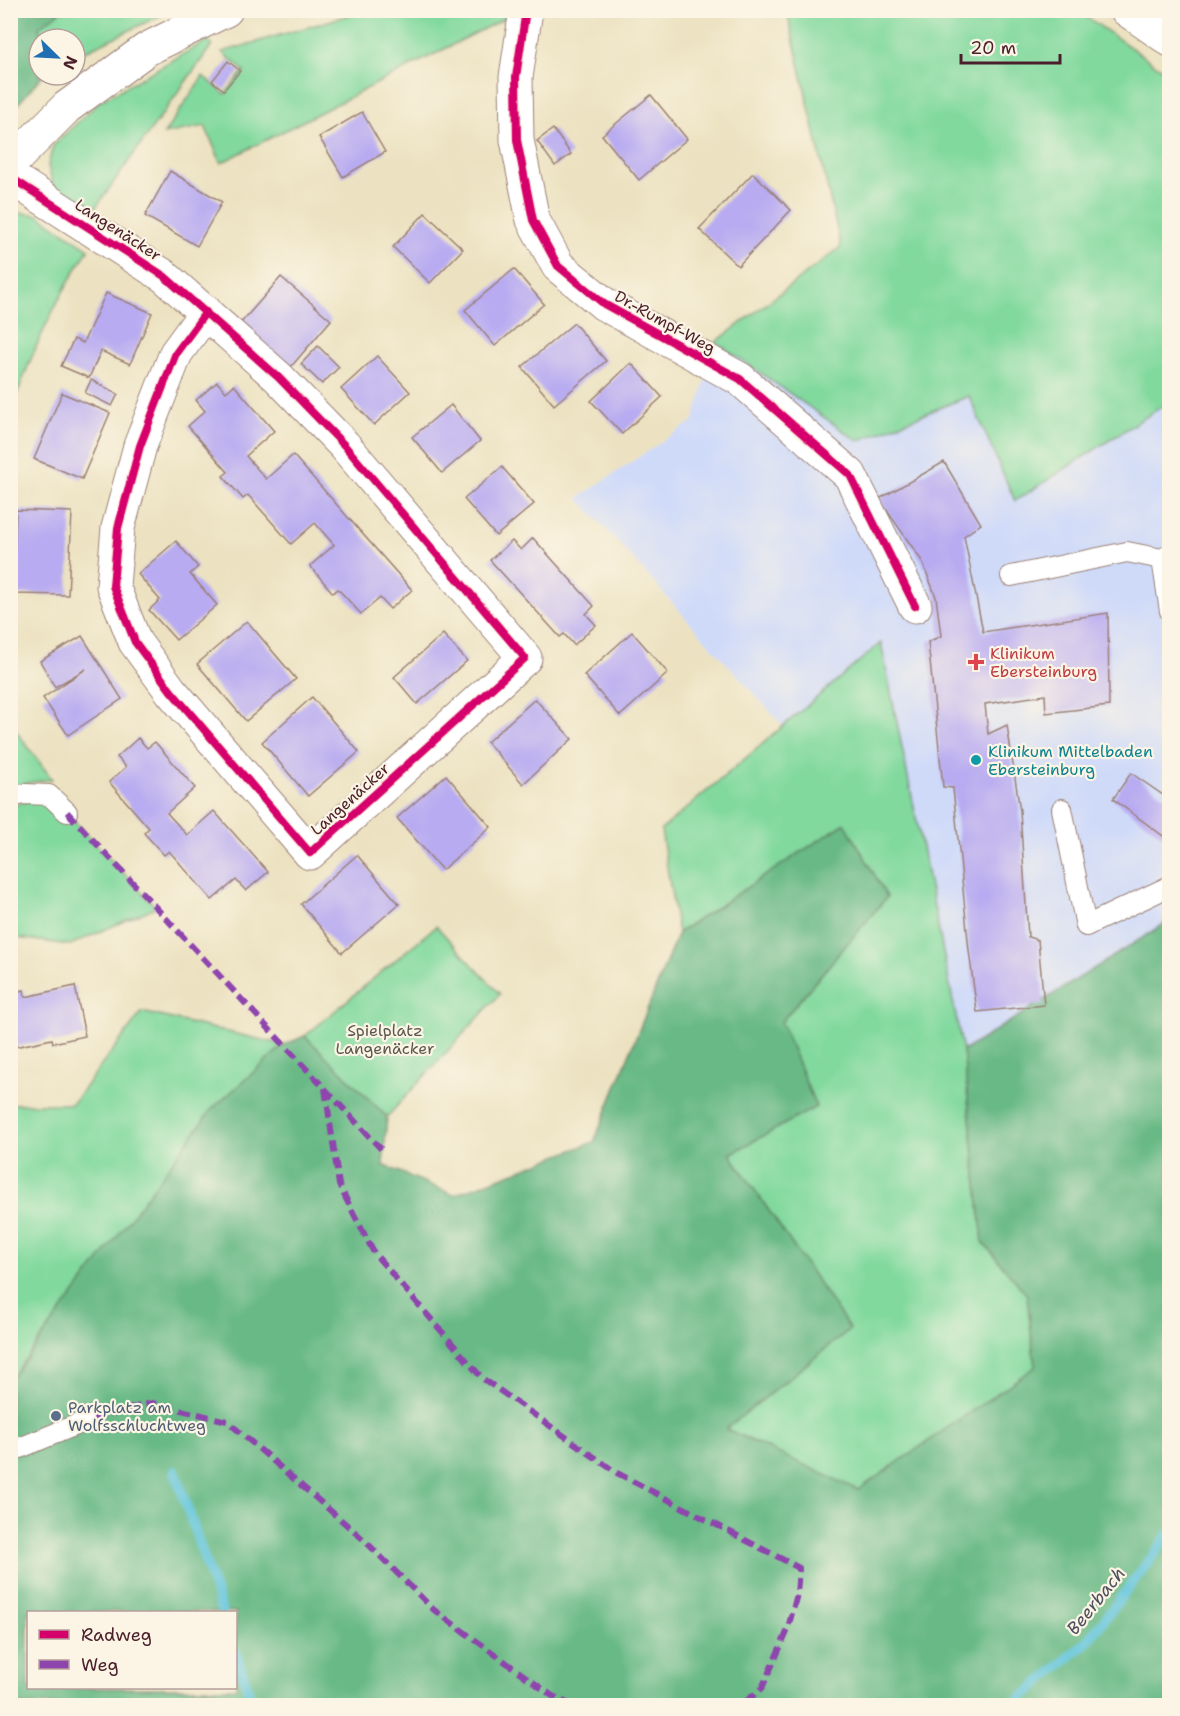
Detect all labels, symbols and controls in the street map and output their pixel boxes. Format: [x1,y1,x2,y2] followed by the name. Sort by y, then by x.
[27,27,87,87] north arrow
[961,27,1060,65] scale bar
[970,36,1016,60] text: 20 m
[58,53,82,73] text: N
[71,194,165,266] street label: Langenäcker
[611,286,719,359] street label: Dr.-Rumpf-Weg
[990,643,1097,682] place label: Klinikum Ebersteinburg
[967,653,985,671] marker: Klinikum Ebersteinburg
[988,741,1153,780] place label: Klinikum Mittelbaden Ebersteinburg
[969,753,983,767] marker: Klinikum Mittelbaden Ebersteinburg
[306,758,394,840] street label: Langenäcker
[335,1020,435,1059] park label: Spielplatz Langenäcker
[68,1397,206,1436] place label: Parkplatz am Wolfsschluchtweg
[49,1409,63,1423] marker: Parkplatz am Wolfsschluchtweg
[1061,1562,1131,1640] water label: Beerbach
[27,1611,237,1689] legend
[81,1623,152,1647] text: Radweg
[81,1653,119,1677] text: Weg

